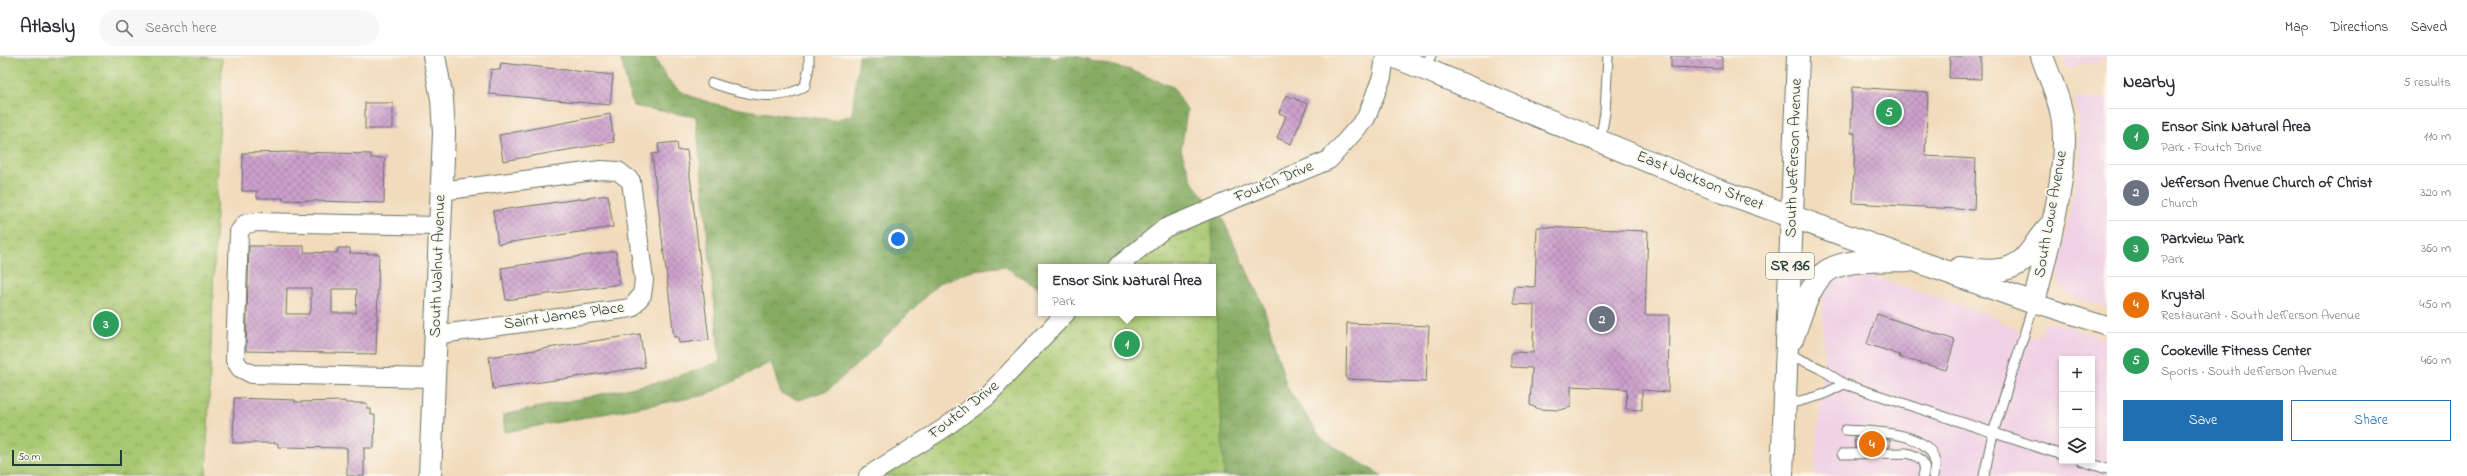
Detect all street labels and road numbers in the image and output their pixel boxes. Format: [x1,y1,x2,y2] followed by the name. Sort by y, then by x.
[1779,77,1809,238] street label: South Jefferson Avenue
[1633,145,1768,218] street label: East Jackson Street
[2028,148,2074,279] street label: South Lowe Avenue
[1230,154,1318,210] street label: Foutch Drive
[424,193,453,338] street label: South Walnut Avenue
[1766,253,1814,279] road number: SR 136
[502,296,626,336] street label: Saint James Place
[923,374,1005,446] street label: Foutch Drive

